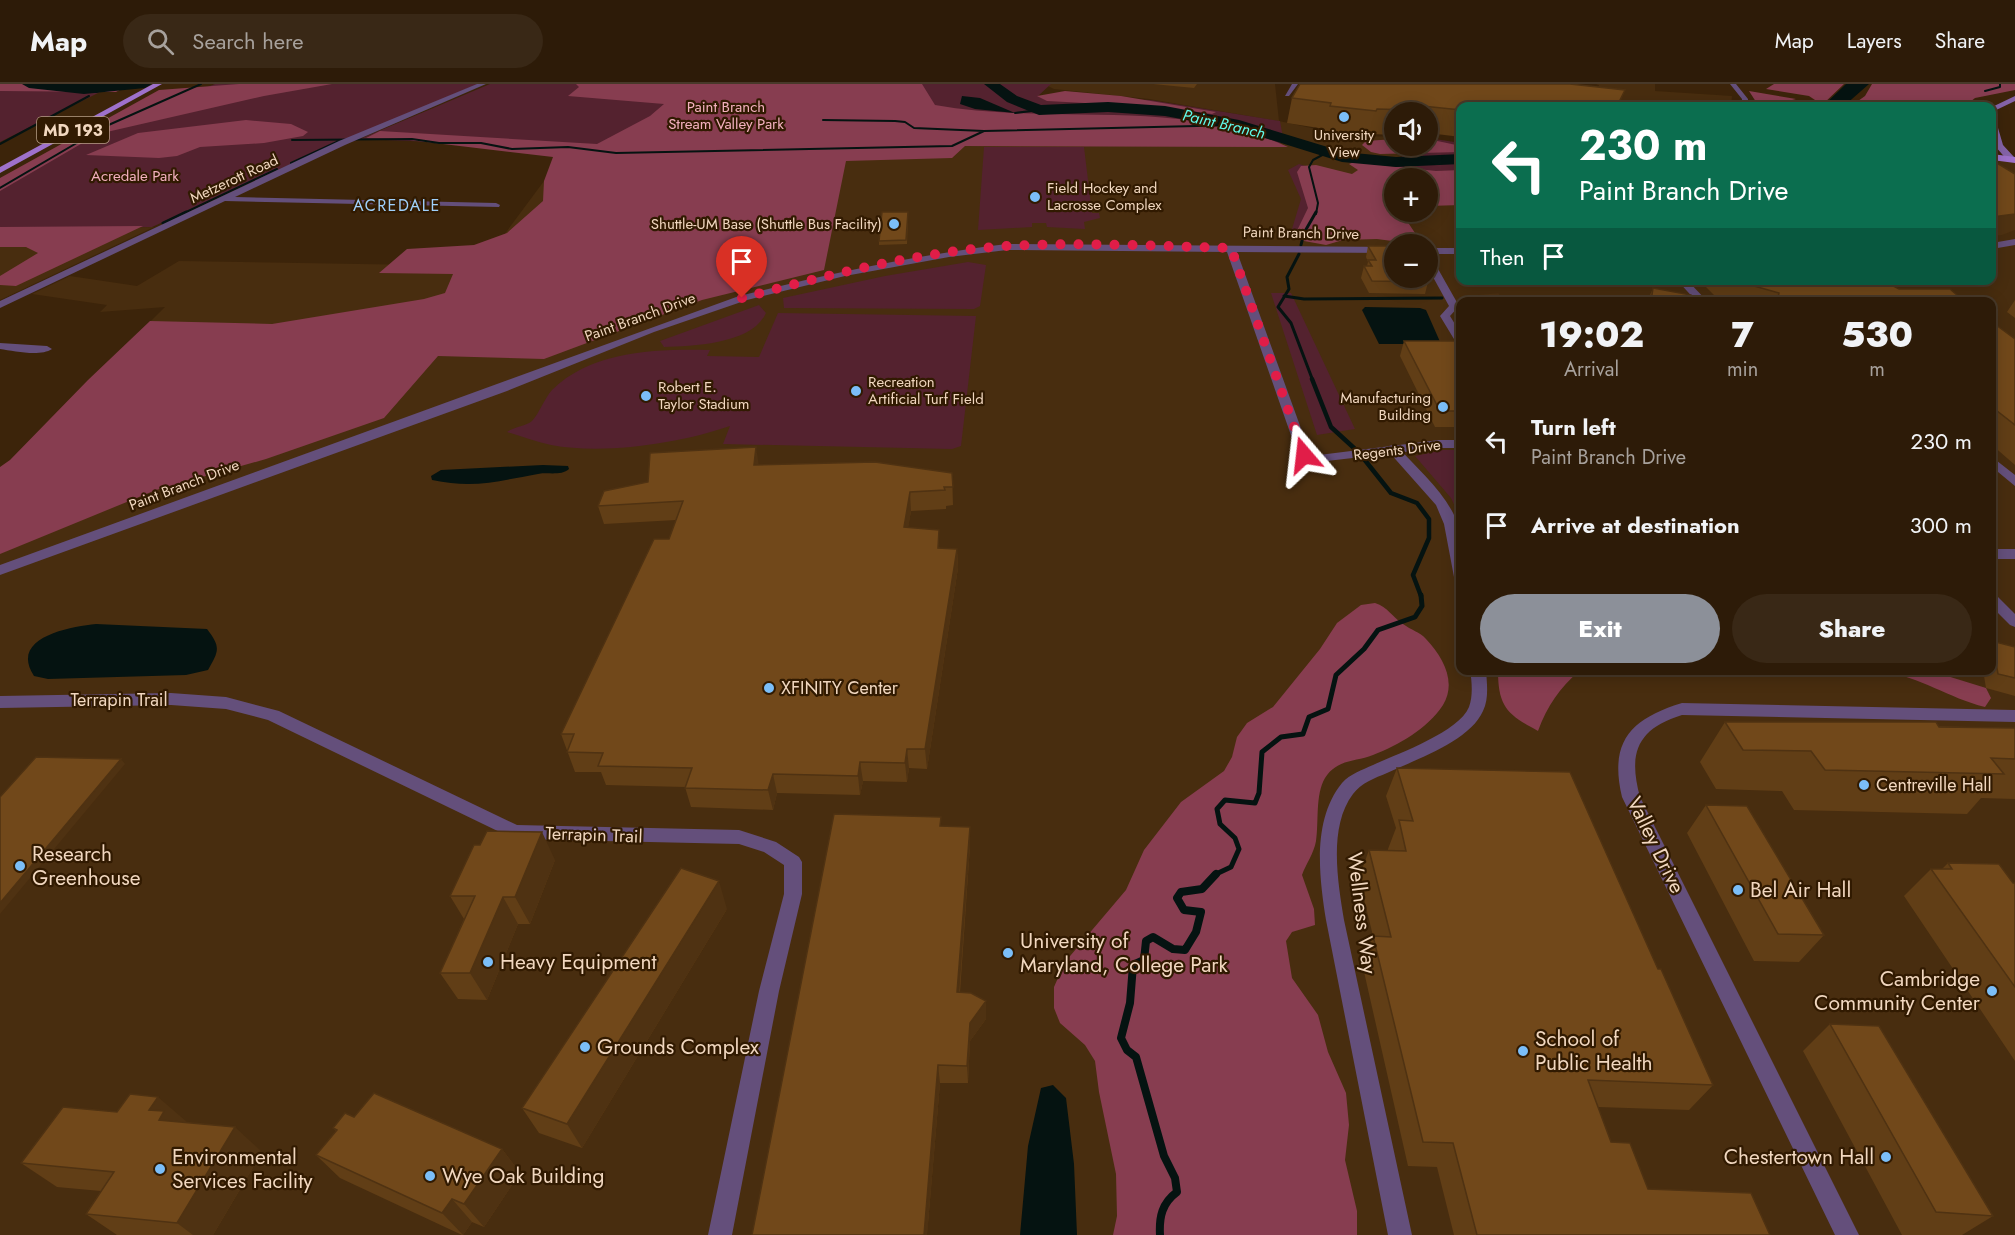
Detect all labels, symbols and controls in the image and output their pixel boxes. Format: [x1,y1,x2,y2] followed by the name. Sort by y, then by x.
[123,14,543,68] search box
[30,21,87,62] text: Map
[144,25,177,58] icon: search
[192,25,304,57] text: Search here
[1775,26,1814,56] text: Map
[1847,26,1902,56] text: Layers
[1935,26,1985,56] text: Share
[668,96,784,135] park label: Paint Branch Stream Valley Park
[1384,102,1438,288] map controls
[1384,102,1438,156] button: sound
[1180,103,1268,145] water label: Paint Branch
[1337,110,1351,124] marker: University View
[1579,115,1707,176] text: 230 m
[37,117,109,143] road number: MD 193
[1314,124,1375,163] place label: University View
[1480,126,1558,204] icon: left
[186,149,282,209] street label: Metzerott Road
[91,165,179,187] park label: Acredale Park
[1384,168,1438,222] button: +
[1579,171,1788,210] text: Paint Branch Drive
[1047,177,1162,216] place label: Field Hockey and Lacrosse Complex
[1028,190,1042,204] marker: Field Hockey and Lacrosse Complex
[353,194,441,217] district label: ACREDALE
[651,213,882,235] place label: Shuttle-UM Base (Shuttle Bus Facility)
[887,217,901,231] marker: Shuttle-UM Base (Shuttle Bus Facility)
[1243,221,1360,245] street label: Paint Branch Drive
[1384,234,1438,288] button: −
[716,236,767,298] pin
[1537,240,1570,273] icon: arrive
[1480,241,1525,273] text: Then
[725,245,758,278] icon: arrive
[582,287,699,347] street label: Paint Branch Drive
[1539,308,1644,360] text: 19:02
[1731,308,1754,360] text: 7
[1841,308,1913,360] text: 530
[1564,355,1619,384] text: Arrival
[1727,355,1758,384] text: min
[1869,355,1885,384] text: m
[868,371,984,410] place label: Recreation Artificial Turf Field
[658,376,750,415] place label: Robert E. Taylor Stadium
[849,384,863,398] marker: Recreation Artificial Turf Field
[1340,387,1431,426] place label: Manufacturing Building
[639,389,653,403] marker: Robert E. Taylor Stadium
[1436,400,1450,414] marker: Manufacturing Building
[1531,411,1616,443] text: Turn left
[1272,423,1336,487] position arrow
[1480,425,1513,458] icon: left
[1911,425,1972,457] text: 230 m
[1352,434,1442,466] street label: Regents Drive
[1531,443,1686,472] text: Paint Branch Drive
[126,454,243,516] street label: Paint Branch Drive
[1480,509,1513,542] icon: arrive
[1531,509,1740,541] text: Arrive at destination
[1910,509,1972,541] text: 300 m
[1480,594,1720,663] button: Exit
[1732,594,1972,663] button: Share
[781,675,899,701] place label: XFINITY Center
[762,681,776,695] marker: XFINITY Center
[70,687,168,713] street label: Terrapin Trail
[1876,772,1992,798] place label: Centreville Hall
[1857,778,1871,792] marker: Centreville Hall
[1620,792,1692,899] street label: Valley Drive
[545,820,643,850] street label: Terrapin Trail
[32,839,141,893] place label: Research Greenhouse
[1340,850,1384,976] street label: Wellness Way
[13,859,27,873] marker: Research Greenhouse
[1750,875,1851,905] place label: Bel Air Hall
[1731,883,1745,897] marker: Bel Air Hall
[1020,926,1228,980] place label: University of Maryland, College Park
[1001,946,1015,960] marker: University of Maryland, College Park
[500,947,656,977] place label: Heavy Equipment
[481,955,495,969] marker: Heavy Equipment
[1814,964,1981,1018] place label: Cambridge Community Center
[1985,984,1999,998] marker: Cambridge Community Center
[1535,1024,1653,1078] place label: School of Public Health
[597,1032,759,1062] place label: Grounds Complex
[578,1040,592,1054] marker: Grounds Complex
[1516,1044,1530,1058] marker: School of Public Health
[172,1142,313,1196] place label: Environmental Services Facility
[1724,1142,1874,1172] place label: Chestertown Hall
[1879,1150,1893,1164] marker: Chestertown Hall
[442,1161,605,1191] place label: Wye Oak Building
[153,1162,167,1176] marker: Environmental Services Facility
[423,1169,437,1183] marker: Wye Oak Building

